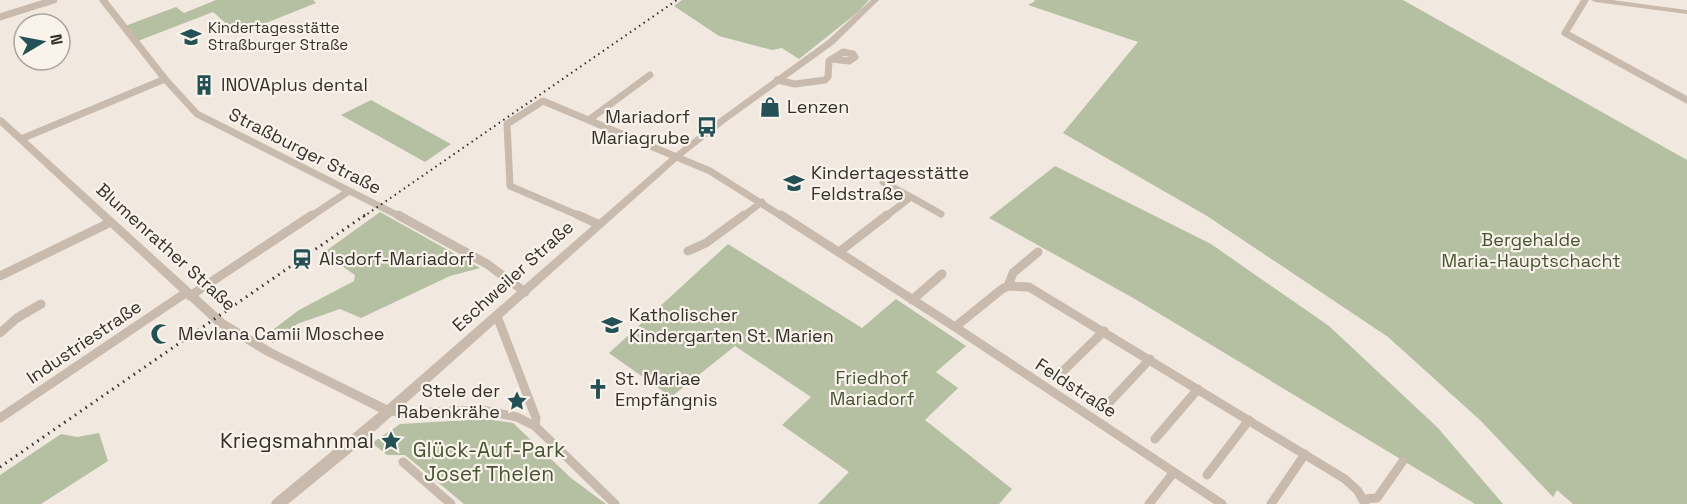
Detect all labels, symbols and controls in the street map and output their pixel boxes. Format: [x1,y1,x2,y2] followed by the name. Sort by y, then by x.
[12,12,72,72] north arrow
[208,18,348,54] place label: Kindertagesstätte Straßburger Straße
[179,25,203,49] school or university icon: Kindertagesstätte Straßburger Straße
[45,32,68,47] text: N
[192,73,216,97] building icon: INOVAplus dental
[221,73,368,96] place label: INOVAplus dental
[758,95,782,119] shop icon: Lenzen
[787,95,849,118] place label: Lenzen
[225,102,385,199] street label: Straßburger Straße
[591,105,690,149] place label: Mariadorf Mariagrube
[695,115,719,139] bus stop icon: Mariadorf Mariagrube
[811,161,969,205] place label: Kindertagesstätte Feldstraße
[782,171,806,195] school or university icon: Kindertagesstätte Feldstraße
[92,178,241,315] street label: Blumenrather Straße
[447,215,578,336] street label: Eschweiler Straße
[1441,228,1621,272] park label: Bergehalde Maria-Hauptschacht
[290,247,314,271] station icon: Alsdorf-Mariadorf
[319,247,474,270] place label: Alsdorf-Mariadorf
[22,295,146,389] street label: Industriestraße
[629,303,834,347] place label: Katholischer Kindergarten St. Marien
[600,313,624,337] school or university icon: Katholischer Kindergarten St. Marien
[149,322,173,346] mosque icon: Mevlana Camii Moschee
[178,322,384,345] place label: Mevlana Camii Moschee
[1031,353,1121,422] street label: Feldstraße
[830,366,914,410] park label: Friedhof Mariadorf
[615,367,718,411] place label: St. Mariae Empfängnis
[586,377,610,401] church icon: St. Mariae Empfängnis
[397,379,500,423] place label: Stele der Rabenkrähe
[505,389,529,413] place icon: Stele der Rabenkrähe
[220,427,374,454] place label: Kriegsmahnmal
[379,429,403,453] place icon: Kriegsmahnmal
[413,436,565,487] park label: Glück-Auf-Park Josef Thelen

